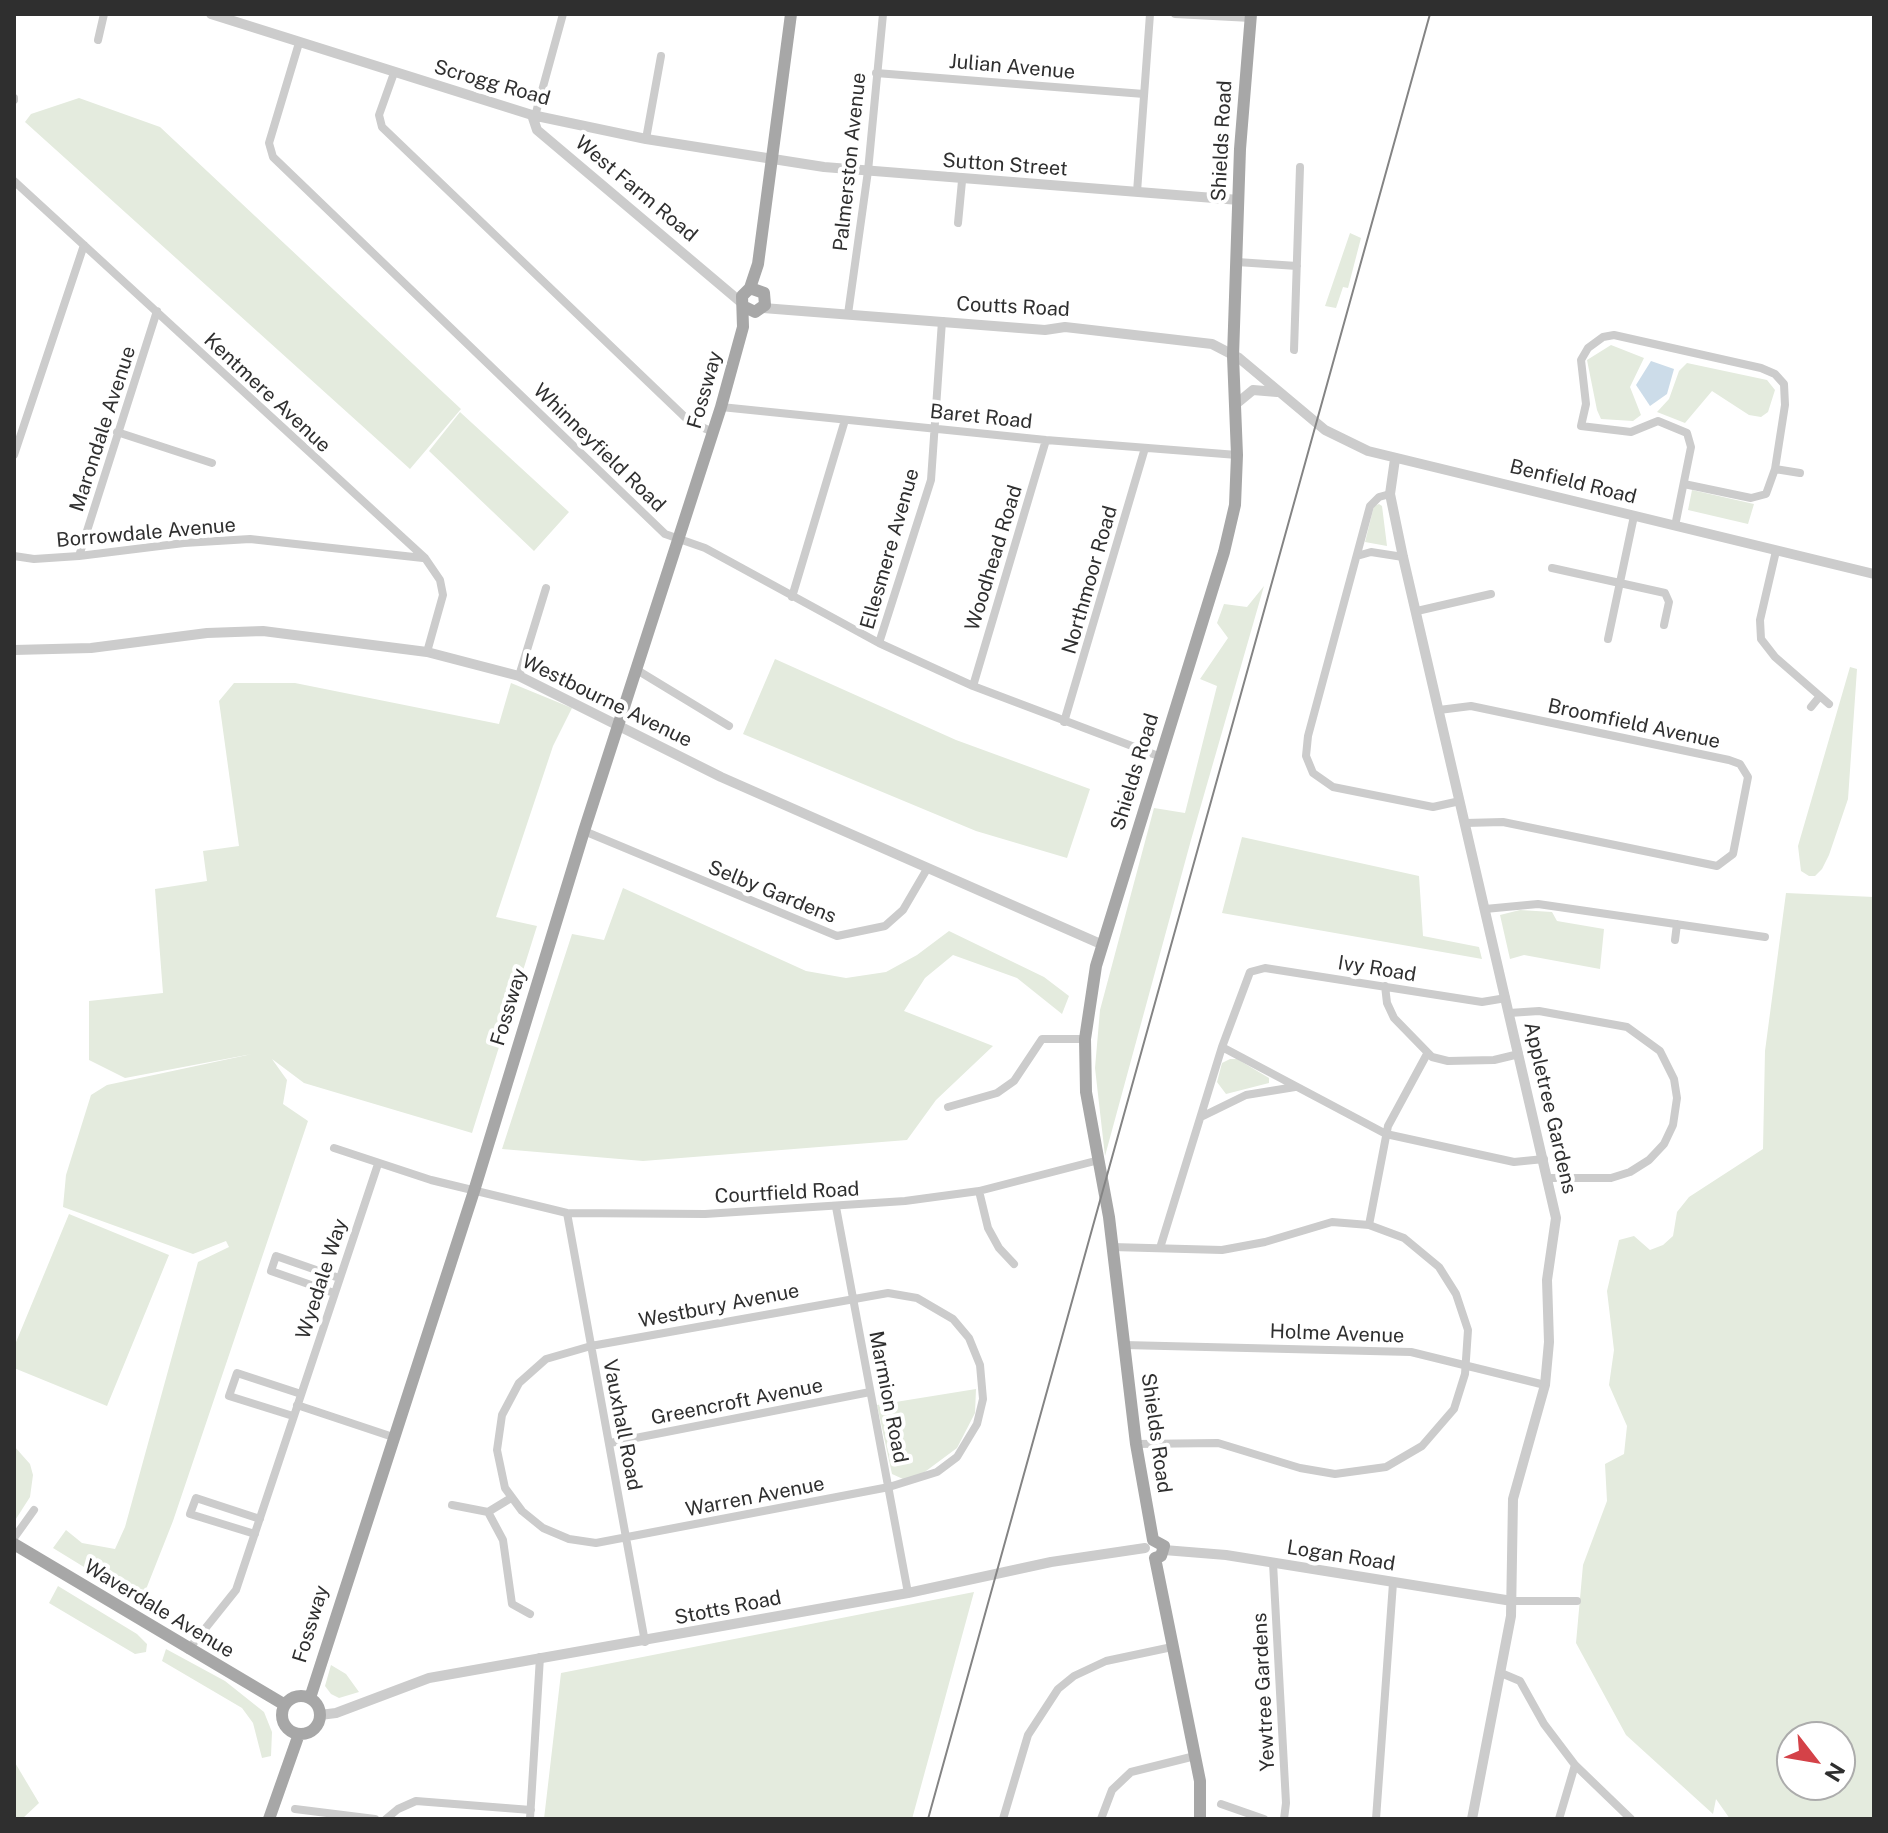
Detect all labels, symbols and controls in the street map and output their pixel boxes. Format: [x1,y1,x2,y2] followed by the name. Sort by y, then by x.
[948,50,1076,84] street label: Julian Avenue
[431,55,553,111] street label: Scrogg Road
[829,71,871,253] street label: Palmerston Avenue
[1207,80,1237,202] street label: Shields Road
[570,131,702,247] street label: West Farm Road
[942,149,1068,181] street label: Sutton Street
[956,292,1070,322] street label: Coutts Road
[199,328,335,458] street label: Kentmere Avenue
[65,343,141,515] street label: Marondale Avenue
[682,348,728,432] street label: Fossway
[528,379,670,517] street label: Whinneyfield Road
[929,400,1033,434] street label: Baret Road
[1507,455,1639,509] street label: Benfield Road
[856,466,924,632] street label: Ellesmere Avenue
[960,482,1028,634] street label: Woodhead Road
[1057,503,1123,657] street label: Northmoor Road
[55,513,237,553] street label: Borrowdale Avenue
[518,649,696,753] street label: Westbourne Avenue
[1546,694,1722,754] street label: Broomfield Avenue
[1106,711,1164,833] street label: Shields Road
[704,855,840,929] street label: Selby Gardens
[1336,951,1418,987] street label: Ivy Road
[486,965,532,1049] street label: Fossway
[1519,1020,1581,1196] street label: Appletree Gardens
[714,1177,860,1209] street label: Courtfield Road
[291,1216,353,1342] street label: Wyedale Way
[637,1279,801,1333] street label: Westbury Avenue
[1269,1320,1405,1348] street label: Holme Avenue
[863,1329,913,1465] street label: Marmion Road
[598,1357,646,1493] street label: Vauxhall Road
[1136,1371,1176,1495] street label: Shields Road
[649,1374,825,1430] street label: Greencroft Avenue
[683,1472,827,1522] street label: Warren Avenue
[1285,1536,1397,1576] street label: Logan Road
[79,1555,239,1663] street label: Waverdale Avenue
[288,1582,334,1666] street label: Fossway
[673,1586,783,1630] street label: Stotts Road
[1248,1612,1280,1772] street label: Yewtree Gardens
[1776,1721,1856,1801] north arrow
[1819,1758,1850,1786] text: N

